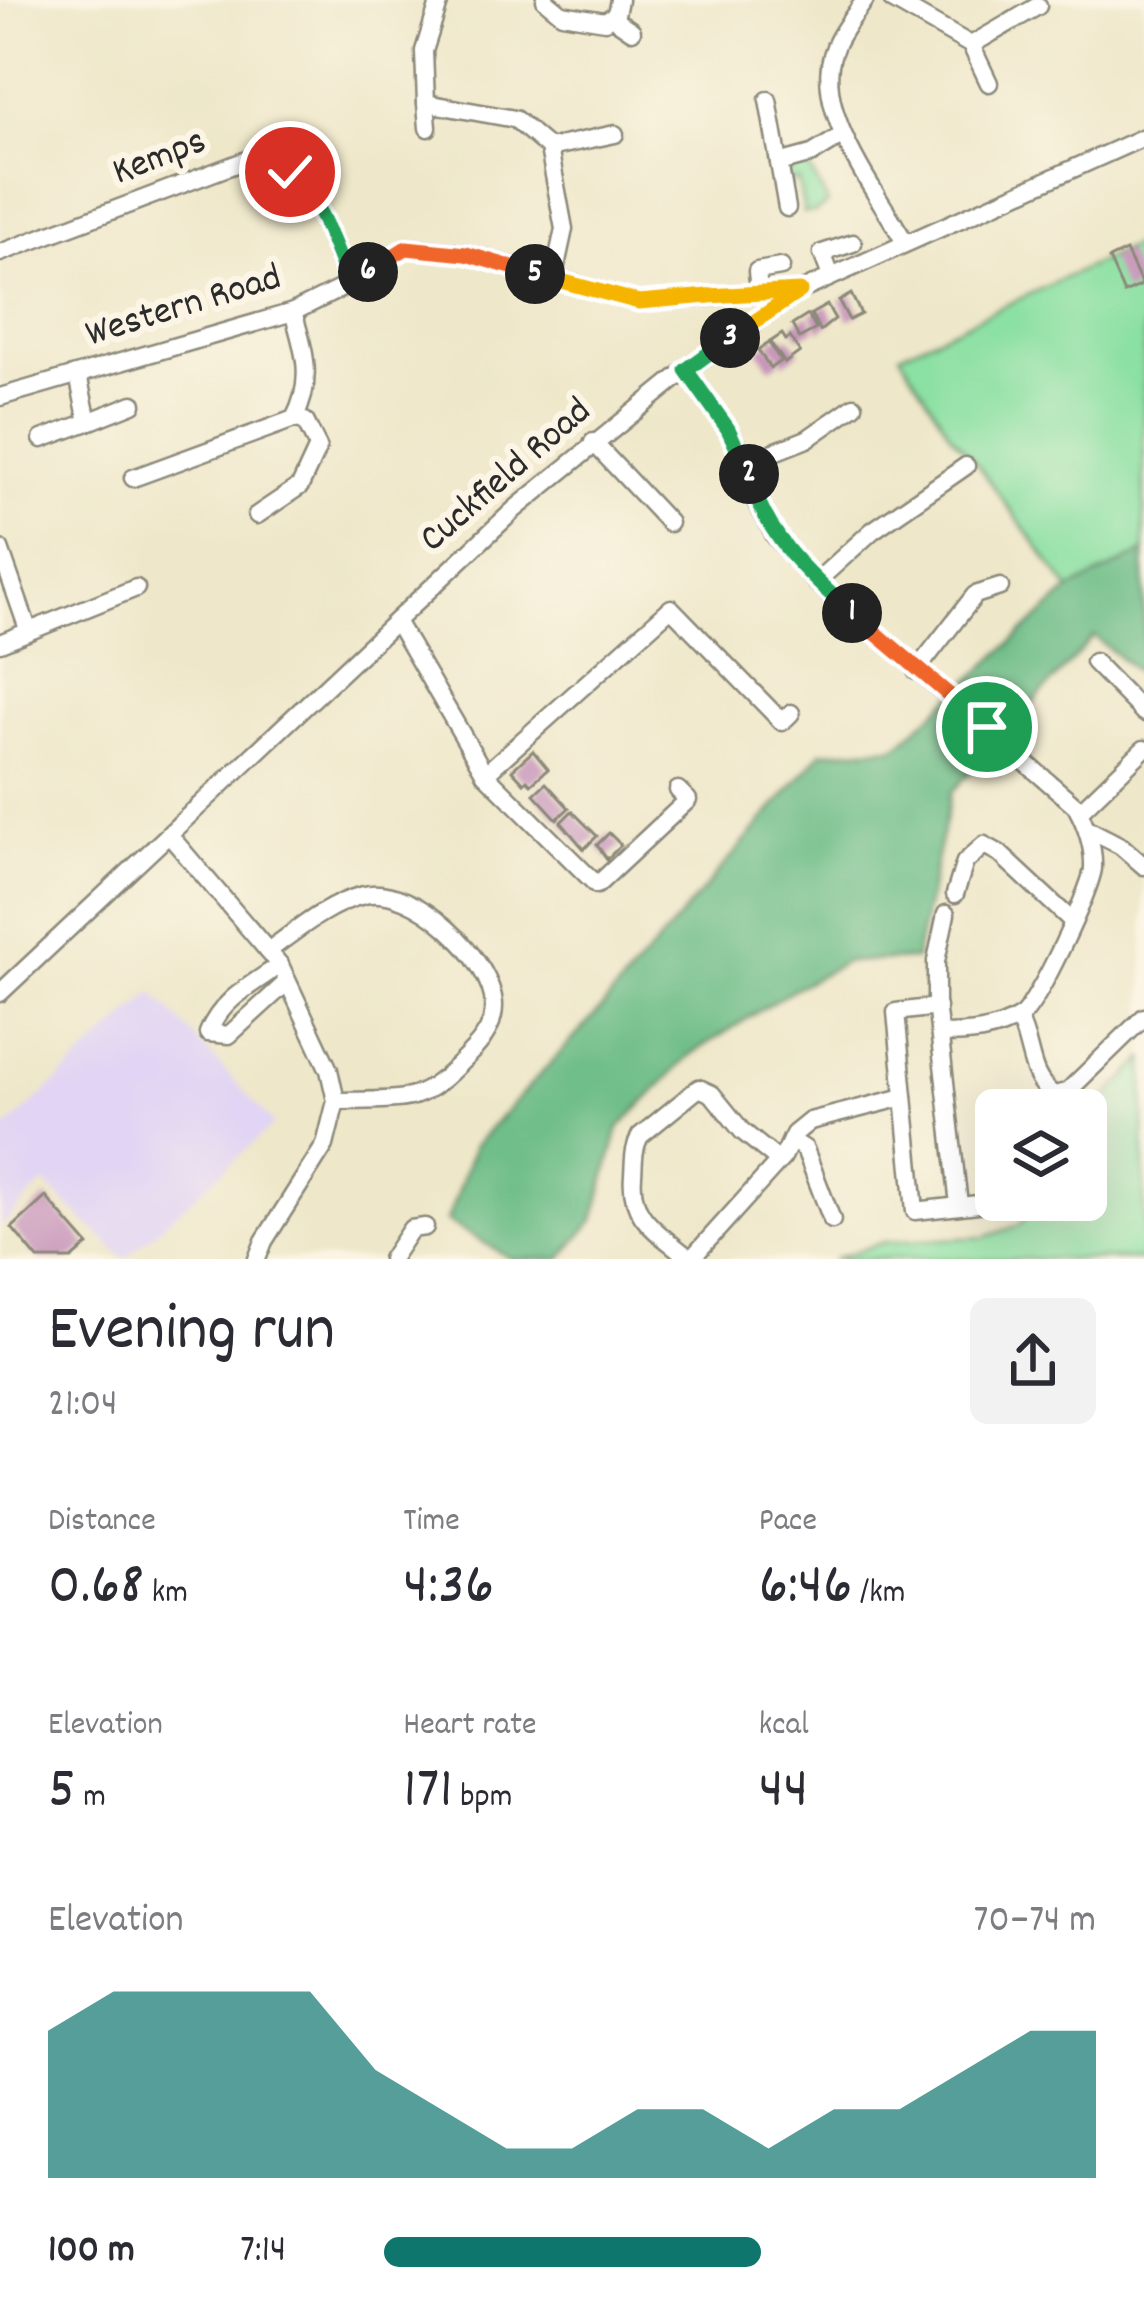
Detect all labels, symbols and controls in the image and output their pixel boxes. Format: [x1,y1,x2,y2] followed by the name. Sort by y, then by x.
[105,116,215,202] street label: Kemps
[239,121,341,223] pin
[257,139,323,205] icon: check
[338,242,398,302] pin: 6
[505,244,565,304] pin: 5
[360,248,376,295] text: 6
[527,250,543,297] text: 5
[79,252,289,364] street label: Western Road
[700,308,760,368] pin: 3
[723,314,737,361] text: 3
[409,387,605,567] street label: Cuckfield Road
[719,444,779,504] pin: 2
[742,450,756,497] text: 2
[822,583,882,643] pin: 1
[848,589,856,636] text: 1
[936,676,1038,778] pin
[954,694,1020,760] icon: arrive
[975,1089,1107,1221] map controls
[975,1089,1107,1221] button: layers
[48,1287,335,1381] text: Evening run
[970,1298,1096,1424] button: share
[48,1379,118,1434] text: 21:04
[48,1499,156,1546] text: Distance
[403,1499,460,1546] text: Time
[759,1499,817,1546] text: Pace
[48,1546,144,1632] text: 0.68
[403,1546,494,1632] text: 4:36
[759,1546,852,1632] text: 6:46
[144,1571,188,1618] text: km
[852,1571,906,1618] text: /km
[48,1703,163,1750] text: Elevation
[403,1703,537,1750] text: Heart rate
[759,1703,809,1750] text: kcal
[48,1750,76,1836] text: 5
[403,1750,453,1836] text: 171
[759,1750,808,1836] text: 44
[76,1775,106,1822] text: m
[453,1775,512,1822] text: bpm
[48,1895,184,1950] text: Elevation
[974,1895,1096,1950] text: 70–74 m
[48,2225,135,2280] text: 100 m
[240,2225,286,2280] text: 7:14

